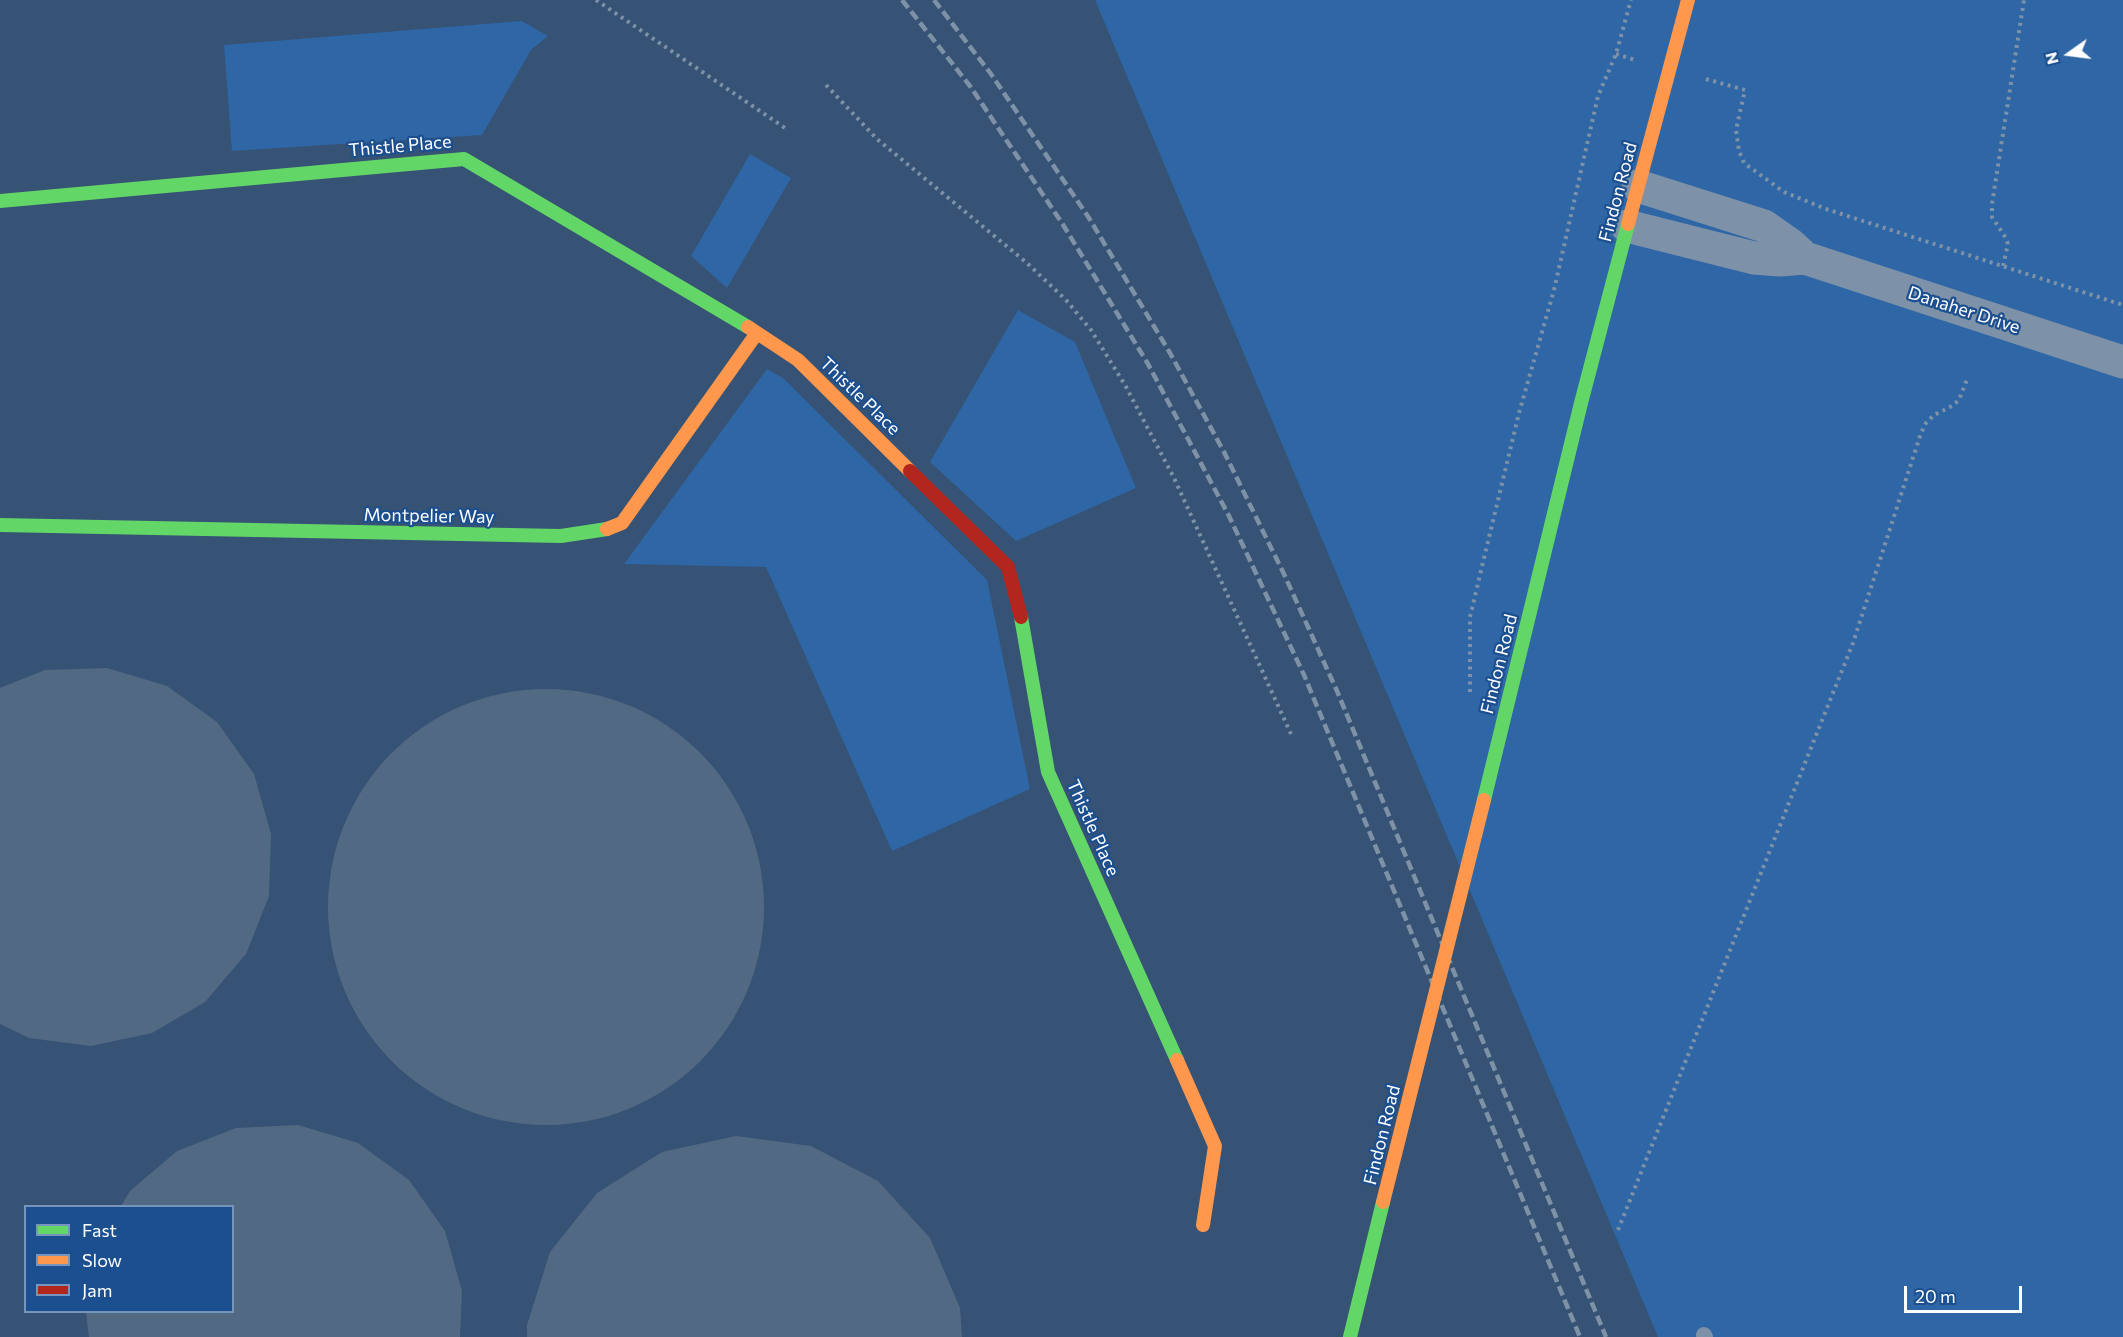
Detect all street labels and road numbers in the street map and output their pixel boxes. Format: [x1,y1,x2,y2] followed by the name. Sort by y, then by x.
[348,131,452,161] street label: Thistle Place
[1594,140,1642,244] street label: Findon Road
[1905,282,2023,338] street label: Danaher Drive
[815,352,905,440] street label: Thistle Place
[363,504,495,528] street label: Montpelier Way
[1476,612,1522,716] street label: Findon Road
[1062,776,1124,880] street label: Thistle Place
[1359,1083,1405,1187] street label: Findon Road

